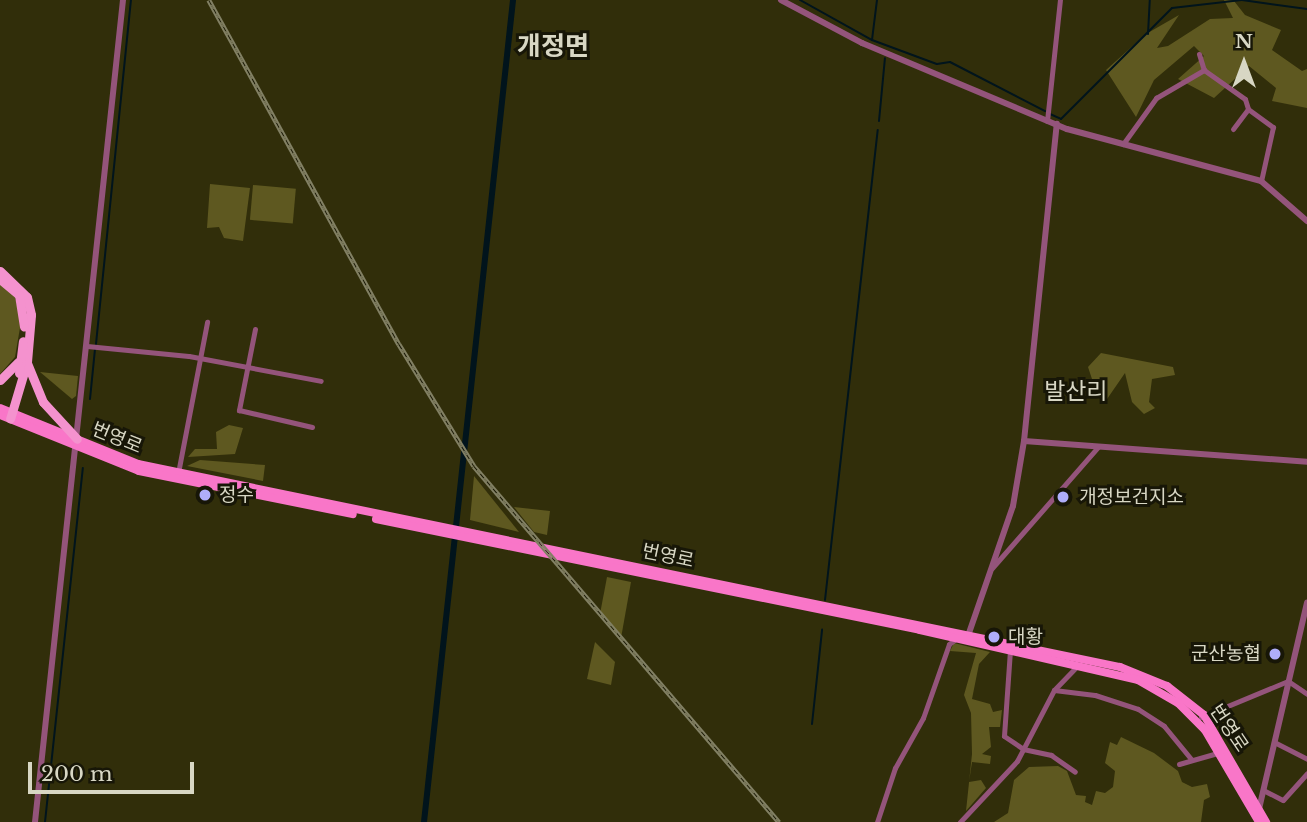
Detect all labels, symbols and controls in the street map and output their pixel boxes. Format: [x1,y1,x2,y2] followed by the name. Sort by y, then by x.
[1209,28,1279,98] north arrow
[1235,30,1253,53] text: N
[517,31,589,63] district label: 개정면
[1044,377,1108,405] district label: 발산리
[88,418,146,458] street label: 번영로
[219,484,254,506] place label: 정수
[1079,486,1184,508] place label: 개정보건지소
[197,487,213,503] marker: 정수
[1053,487,1073,507] marker: 개정보건지소
[640,539,696,573] street label: 번영로
[1008,626,1043,648] place label: 대황
[986,629,1002,645] marker: 대황
[1191,643,1261,665] place label: 군산농협
[1267,646,1283,662] marker: 군산농협
[1205,700,1253,756] street label: 번영로
[32,748,198,792] scale bar
[41,761,112,787] text: 200 m

